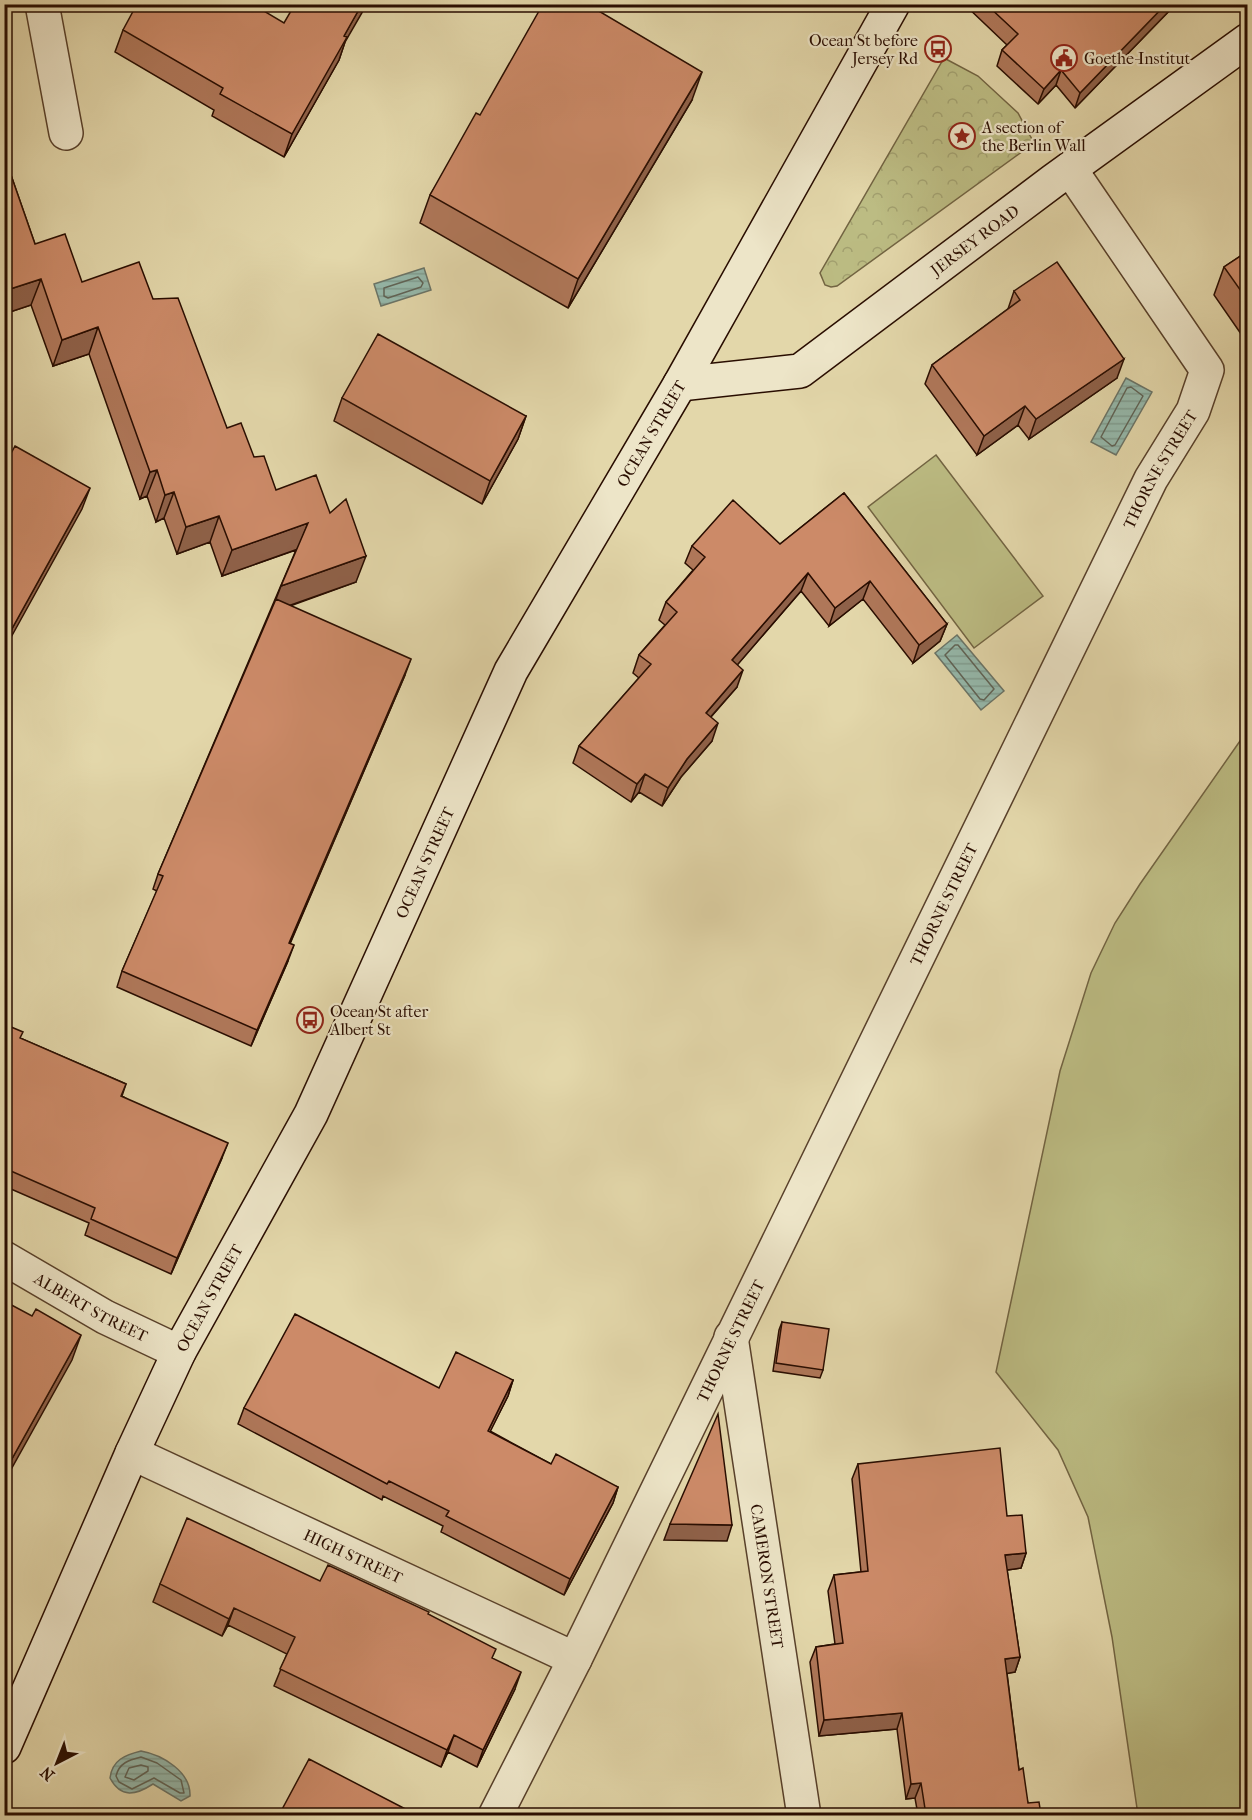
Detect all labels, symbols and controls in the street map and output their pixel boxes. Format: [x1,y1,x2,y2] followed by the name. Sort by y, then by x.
[809,31,918,68] place label: Ocean St before Jersey Rd
[923,34,953,64] bus stop icon: Ocean St before Jersey Rd
[1049,43,1079,73] public building icon: Goethe-Institut
[1084,49,1191,68] place label: Goethe-Institut
[981,118,1086,155] place label: A section of the Berlin Wall
[947,121,977,151] place icon: A section of the Berlin Wall
[925,201,1023,281] street label: JERSEY ROAD
[612,377,690,490] street label: OCEAN STREET
[1119,406,1201,532] street label: THORNE STREET
[391,804,458,921] street label: OCEAN STREET
[906,840,981,969] street label: THORNE STREET
[329,1002,428,1039] place label: Ocean St after Albert St
[295,1005,325,1035] bus stop icon: Ocean St after Albert St
[172,1241,247,1355] street label: OCEAN STREET
[30,1268,151,1345] street label: ALBERT STREET
[692,1277,768,1405] street label: THORNE STREET
[747,1503,788,1650] street label: CAMERON STREET
[301,1525,406,1587] street label: HIGH STREET
[27,1733,87,1793] north arrow
[36,1762,58,1785] text: N

